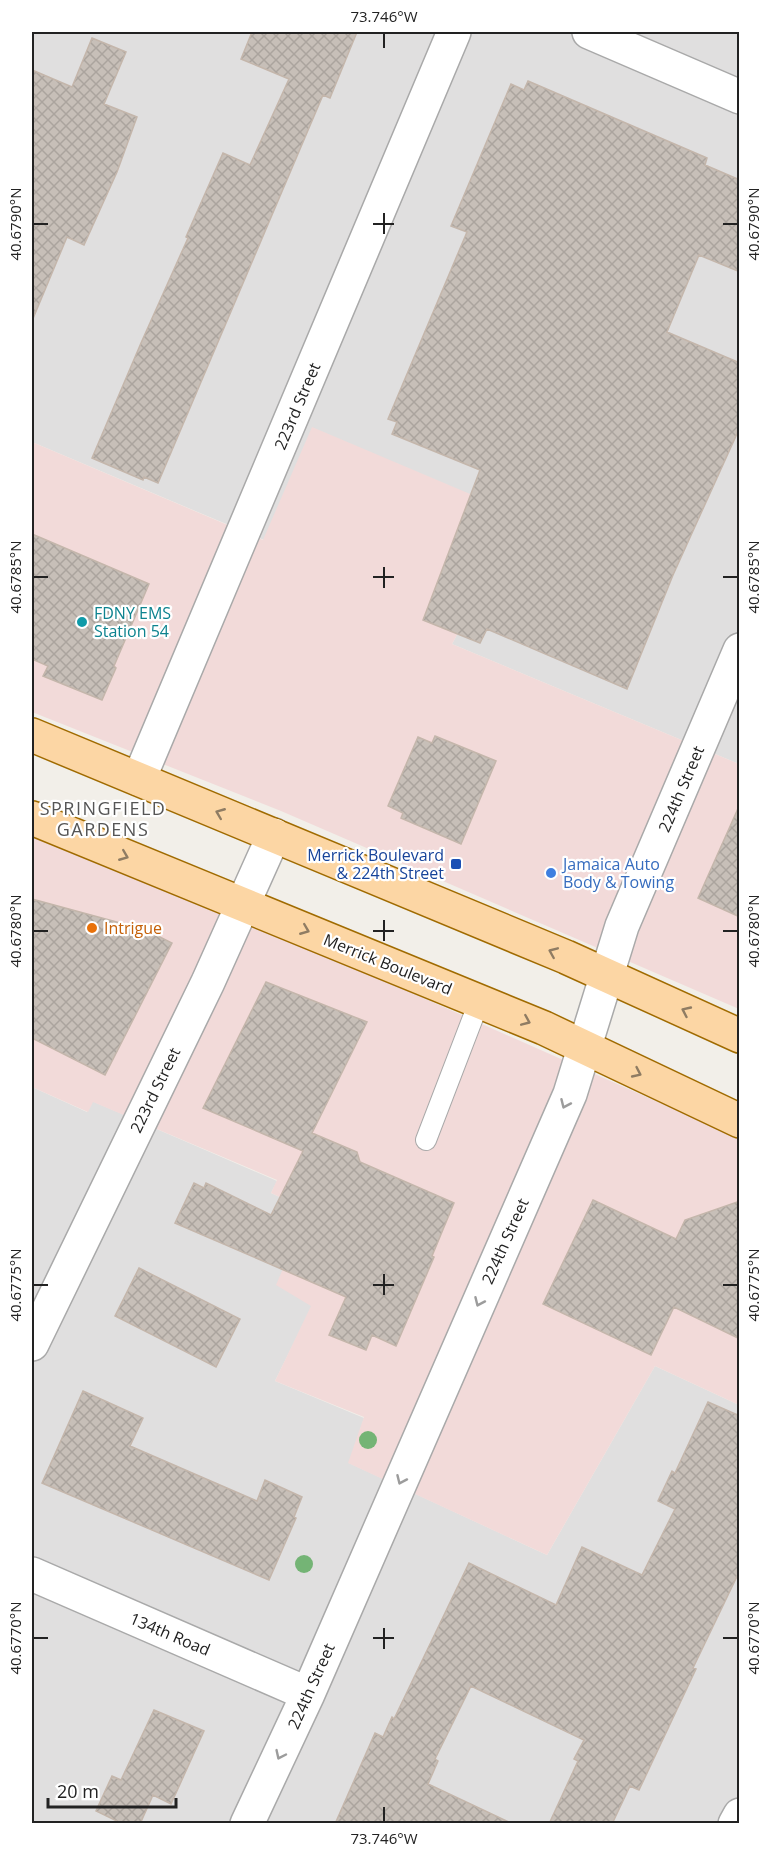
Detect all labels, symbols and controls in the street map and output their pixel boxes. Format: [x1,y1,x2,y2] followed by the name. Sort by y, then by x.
[350,6,418,26] text: 73.746°W
[5,187,25,261] text: 40.6790°N
[743,187,763,261] text: 40.6790°N
[269,359,325,453] street label: 223rd Street
[5,540,25,614] text: 40.6785°N
[743,540,763,614] text: 40.6785°N
[94,602,171,642] place label: FDNY EMS Station 54
[75,615,89,629] marker: FDNY EMS Station 54
[653,742,709,836] street label: 224th Street
[40,796,166,841] district label: SPRINGFIELD GARDENS
[216,808,227,820] one-way arrow
[307,844,444,884] place label: Merrick Boulevard & 224th Street
[118,849,129,861] one-way arrow
[561,853,674,893] place label: Jamaica Auto Body & Towing
[449,857,463,871] marker: Merrick Boulevard & 224th Street
[544,866,558,880] marker: Jamaica Auto Body & Towing
[5,894,25,968] text: 40.6780°N
[743,894,763,968] text: 40.6780°N
[104,917,162,939] place label: Intrigue
[85,921,99,935] marker: Intrigue
[299,923,310,935] one-way arrow
[320,928,456,1000] street label: Merrick Boulevard
[549,947,560,959] one-way arrow
[682,1007,693,1019] one-way arrow
[520,1014,531,1026] one-way arrow
[125,1043,185,1136] street label: 223rd Street
[630,1066,641,1078] one-way arrow
[561,1097,573,1108] one-way arrow
[476,1194,534,1287] street label: 224th Street
[5,1248,25,1322] text: 40.6775°N
[743,1248,763,1322] text: 40.6775°N
[474,1295,486,1306] one-way arrow
[396,1474,408,1485] one-way arrow
[5,1601,25,1675] text: 40.6770°N
[743,1601,763,1675] text: 40.6770°N
[126,1607,214,1661] street label: 134th Road
[282,1639,340,1732] street label: 224th Street
[275,1748,287,1759] one-way arrow
[48,1771,176,1809] scale bar
[57,1779,99,1803] text: 20 m
[350,1828,418,1848] text: 73.746°W

